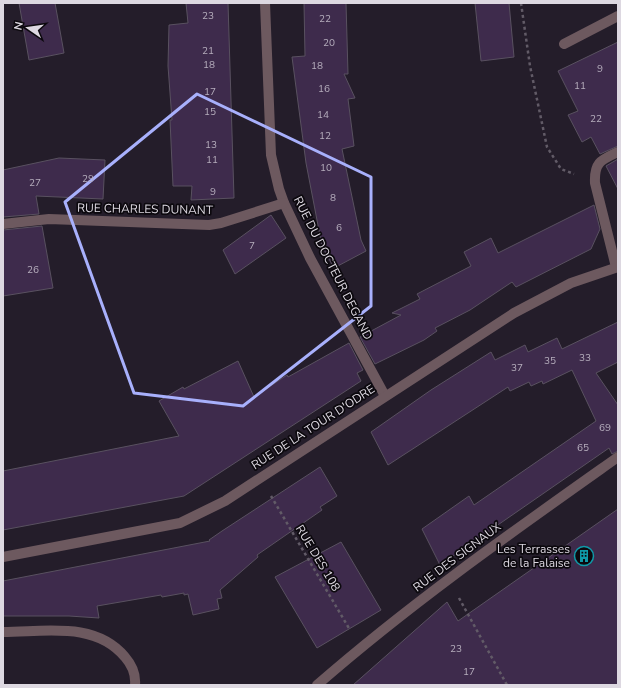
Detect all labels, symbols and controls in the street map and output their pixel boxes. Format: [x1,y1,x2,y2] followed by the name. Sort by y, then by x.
[8,8,48,48] north arrow
[202,9,214,23] house number: 23
[319,12,331,26] house number: 22
[11,20,27,32] text: N
[323,36,335,50] house number: 20
[202,44,214,58] house number: 21
[203,58,215,72] house number: 18
[311,59,323,73] house number: 18
[597,62,603,76] house number: 9
[574,79,586,93] house number: 11
[318,82,330,96] house number: 16
[204,85,216,99] house number: 17
[204,105,216,119] house number: 15
[317,108,329,122] house number: 14
[590,112,602,126] house number: 22
[319,129,331,143] house number: 12
[205,138,217,152] house number: 13
[206,153,218,167] house number: 11
[320,161,332,175] house number: 10
[82,172,94,186] house number: 29
[29,176,41,190] house number: 27
[210,185,216,199] house number: 9
[330,191,336,205] house number: 8
[290,194,376,342] street label: RUE DU DOCTEUR DEGAND
[77,200,214,218] street label: RUE CHARLES DUNANT
[336,221,342,235] house number: 6
[249,239,255,253] house number: 7
[27,263,39,277] house number: 26
[579,351,591,365] house number: 33
[544,354,556,368] house number: 35
[511,361,523,375] house number: 37
[248,381,378,473] street label: RUE DE LA TOUR D'ODRE
[599,421,611,435] house number: 69
[577,441,589,455] house number: 65
[410,519,504,595] street label: RUE DES SIGNAUX
[292,522,344,594] street label: RUE DES 108
[497,541,570,571] place label: Les Terrasses de la Falaise
[573,545,595,567] building icon: Les Terrasses de la Falaise
[450,642,462,656] house number: 23
[463,665,475,679] house number: 17

